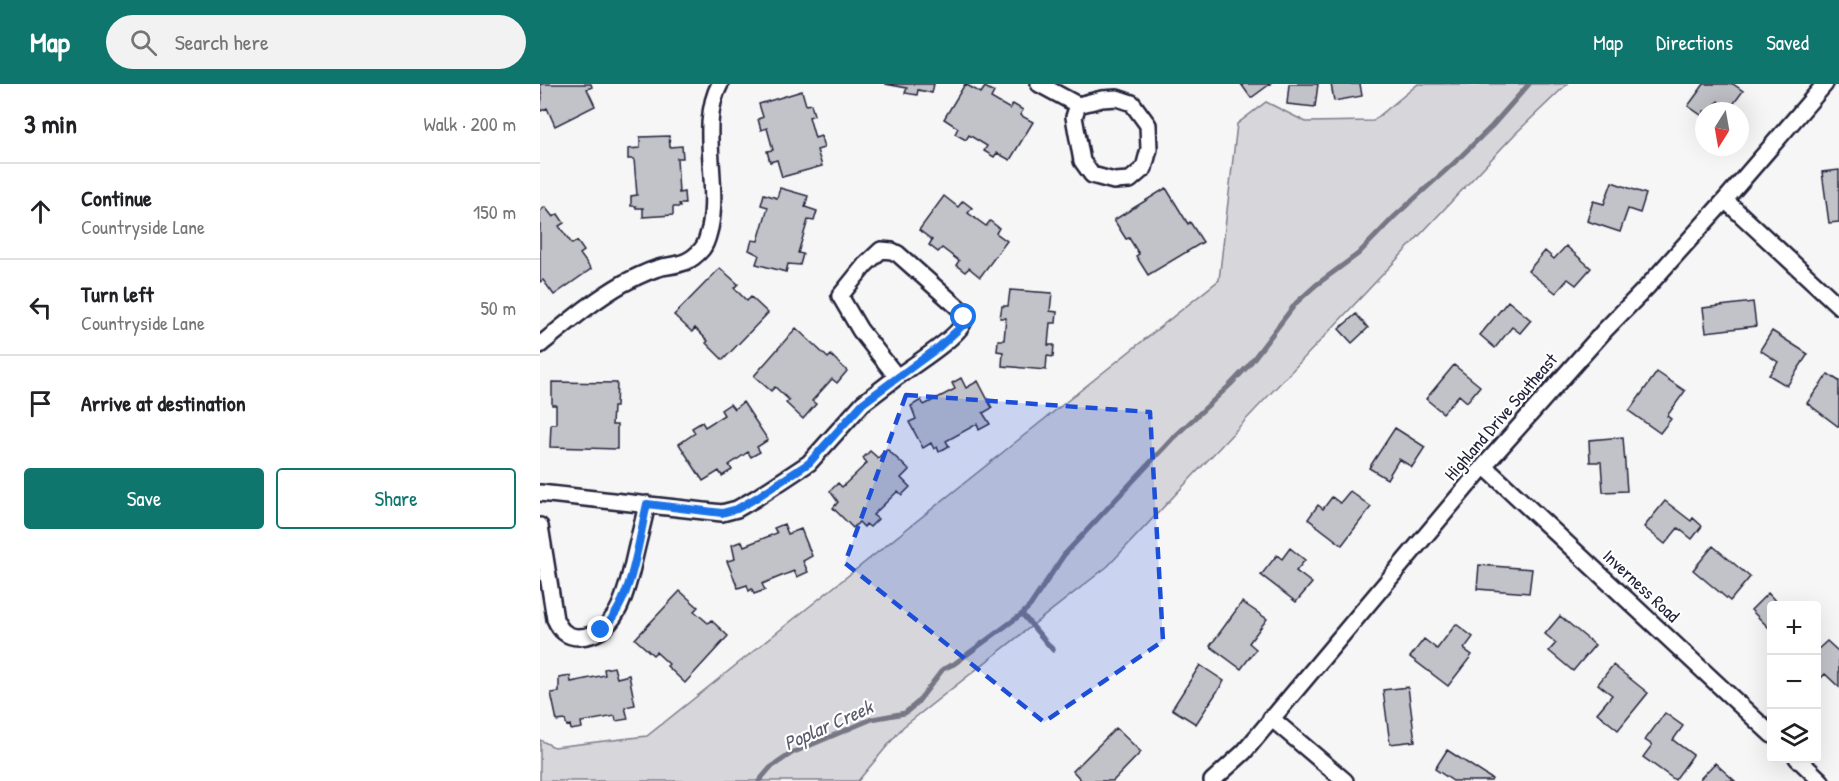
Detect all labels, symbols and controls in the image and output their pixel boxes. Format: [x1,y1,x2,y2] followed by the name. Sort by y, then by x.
[106,15,526,69] search box
[30,23,70,61] text: Map
[127,26,160,59] icon: search
[175,27,269,57] text: Search here
[1593,28,1623,57] text: Map
[1656,28,1733,57] text: Directions
[1766,28,1809,57] text: Saved
[1695,102,1749,156] north arrow
[24,106,77,141] text: 3 min
[424,110,516,137] text: Walk · 200 m
[81,183,152,213] text: Continue
[24,195,57,228] icon: ahead
[473,198,516,225] text: 150 m
[81,213,205,240] text: Countryside Lane
[81,279,154,309] text: Turn left
[24,291,57,324] icon: left
[480,294,516,321] text: 50 m
[950,303,976,329] route start
[81,309,205,336] text: Countryside Lane
[1438,347,1563,486] street label: Highland Drive Southeast
[24,387,57,420] icon: arrive
[81,388,246,418] text: Arrive at destination
[24,468,264,529] button: Save
[276,468,516,529] button: Share
[1598,544,1685,628] street label: Inverness Road
[1767,601,1821,763] map controls
[1767,601,1821,655] button: +
[587,616,613,642] route end
[1767,655,1821,709] button: −
[779,692,878,757] water label: Poplar Creek
[1767,709,1821,763] button: layers

